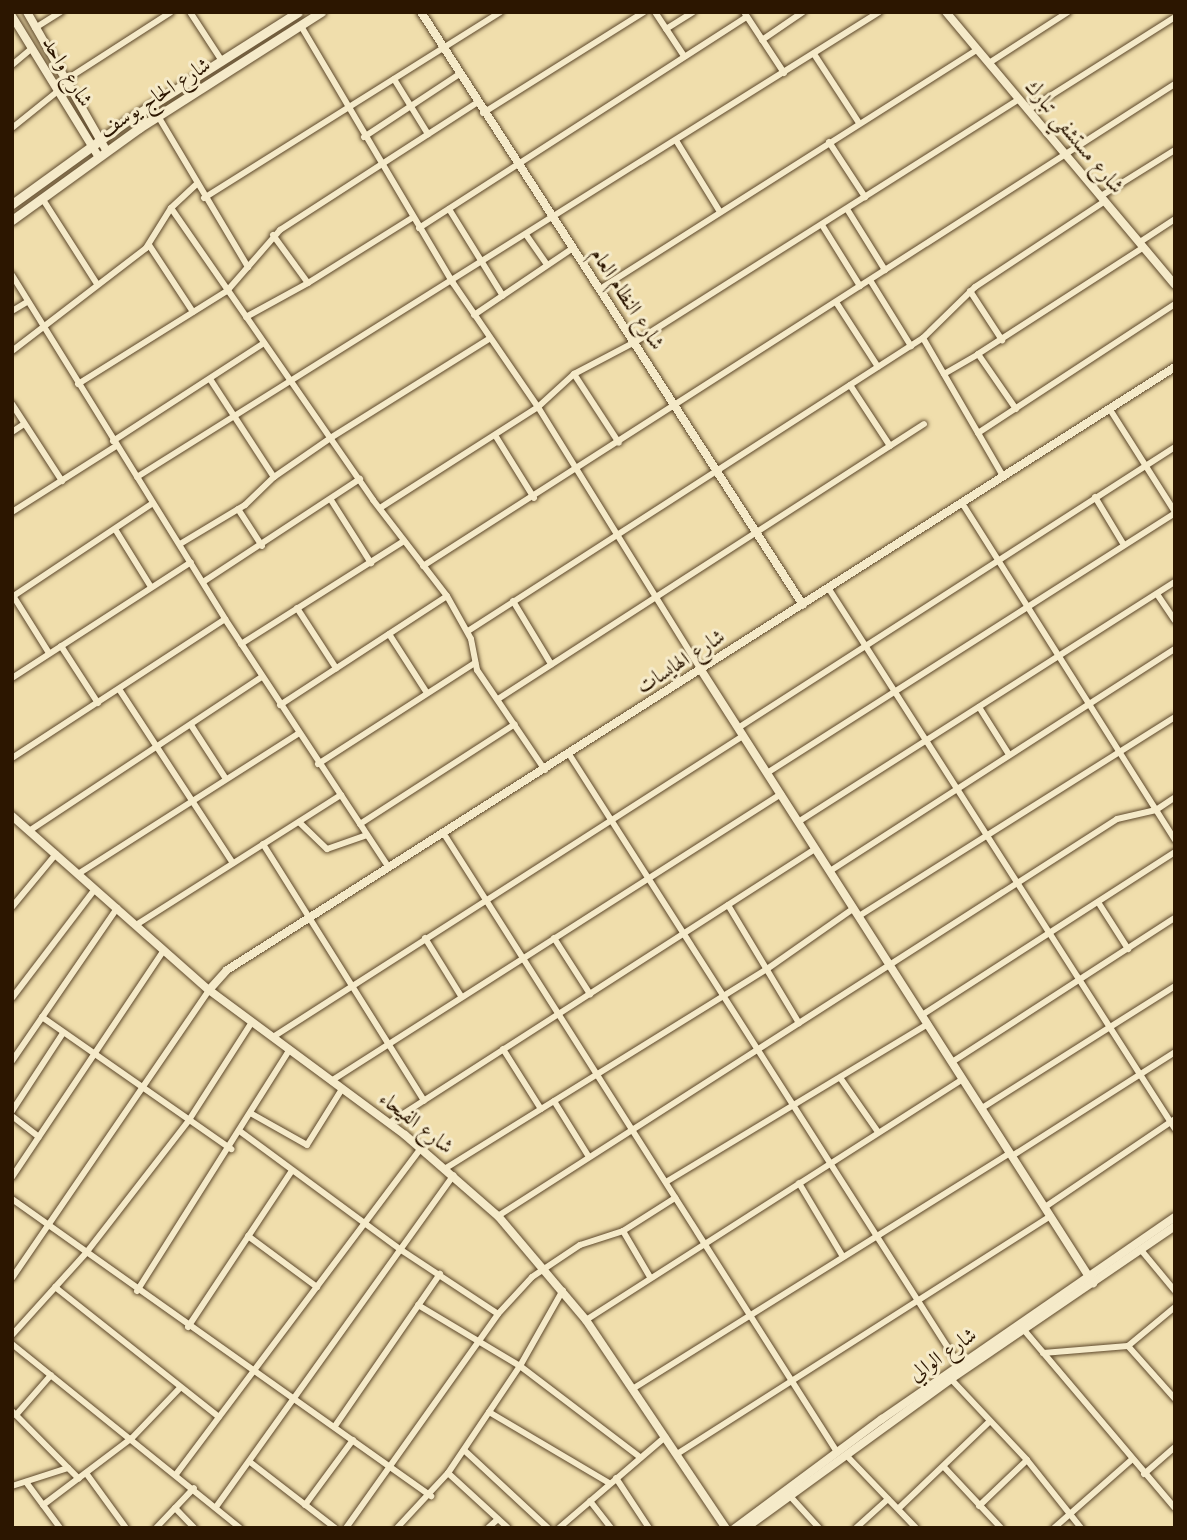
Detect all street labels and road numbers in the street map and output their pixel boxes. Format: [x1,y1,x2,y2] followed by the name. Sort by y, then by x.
[36,32,98,112] street label: شارع واحد
[94,52,216,144] street label: شارع الحاج يوسف
[1019,75,1129,199] street label: شارع مستشفي تبارك
[585,243,669,355] street label: شارع النظام العام
[632,624,730,700] street label: شارع الهايسات
[374,1086,458,1160] street label: شارع الفيحاء
[904,1323,982,1387] street label: شارع الوالي

